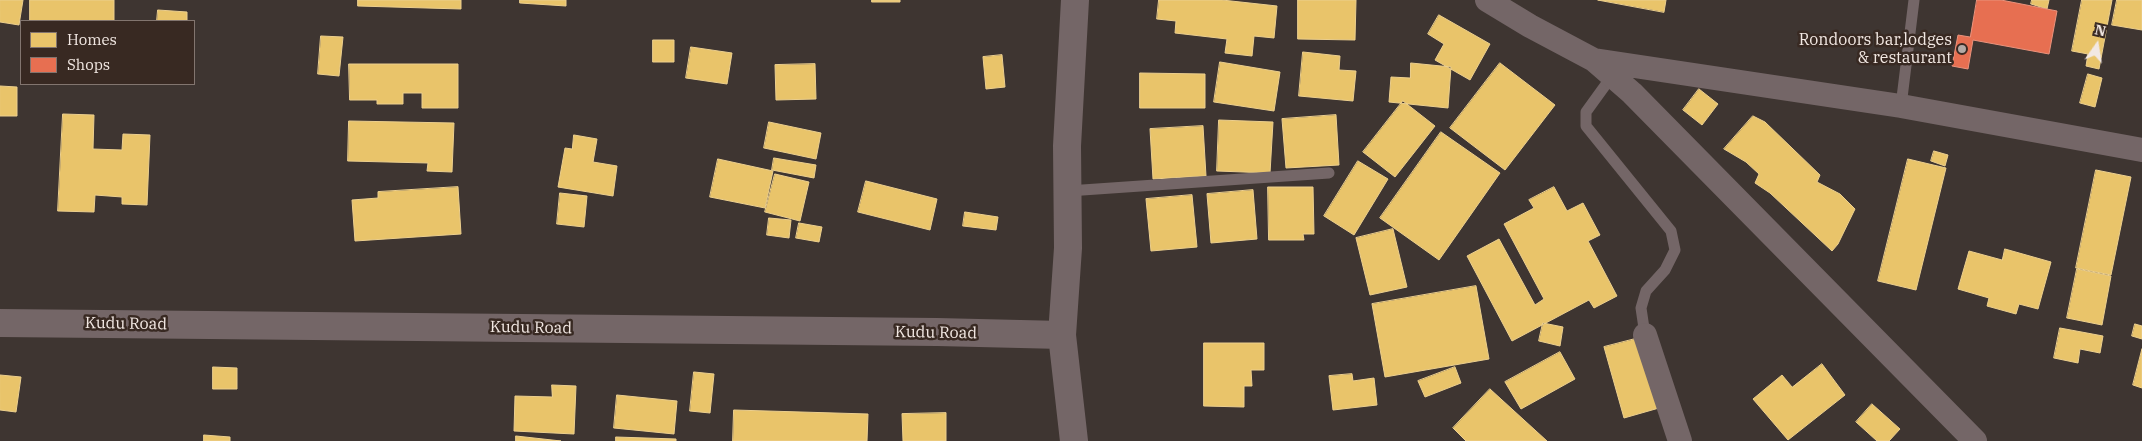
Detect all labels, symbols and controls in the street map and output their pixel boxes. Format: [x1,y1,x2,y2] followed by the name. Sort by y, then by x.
[20,20,195,85] legend
[2072,20,2122,70] north arrow
[2093,20,2108,40] text: N
[67,30,117,49] text: Homes
[1799,30,1952,68] place label: Rondoors bar,lodges & restaurant
[1956,43,1968,55] marker: Rondoors bar,lodges & restaurant
[67,55,110,74] text: Shops
[85,314,167,334] street label: Kudu Road
[490,318,572,338] street label: Kudu Road
[895,323,977,343] street label: Kudu Road

